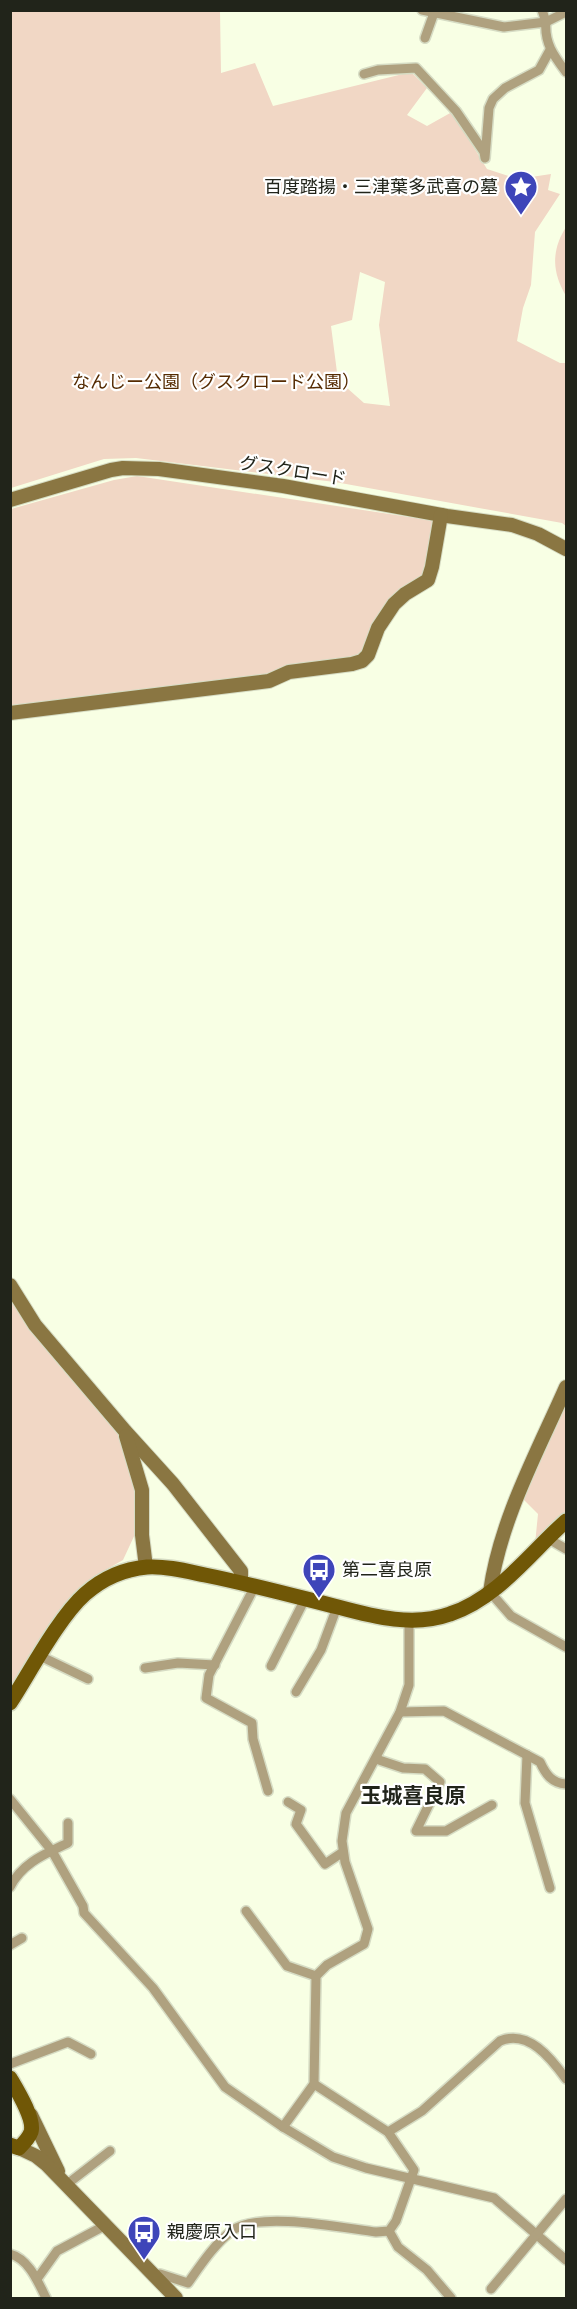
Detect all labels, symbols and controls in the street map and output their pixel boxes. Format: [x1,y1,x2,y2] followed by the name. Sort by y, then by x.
[503,169,539,216] place icon: 百度踏揚・三津葉多武喜の墓
[264,173,498,200] place label: 百度踏揚・三津葉多武喜の墓
[72,368,360,395] park label: なんじー公園（グスクロード公園）
[238,449,349,492] street label: グスクロード
[301,1552,337,1599] bus stop icon: 第二喜良原
[342,1556,432,1583] place label: 第二喜良原
[361,1779,466,1811] district label: 玉城喜良原
[126,2214,162,2261] bus stop icon: 親慶原入口
[167,2218,257,2245] place label: 親慶原入口

